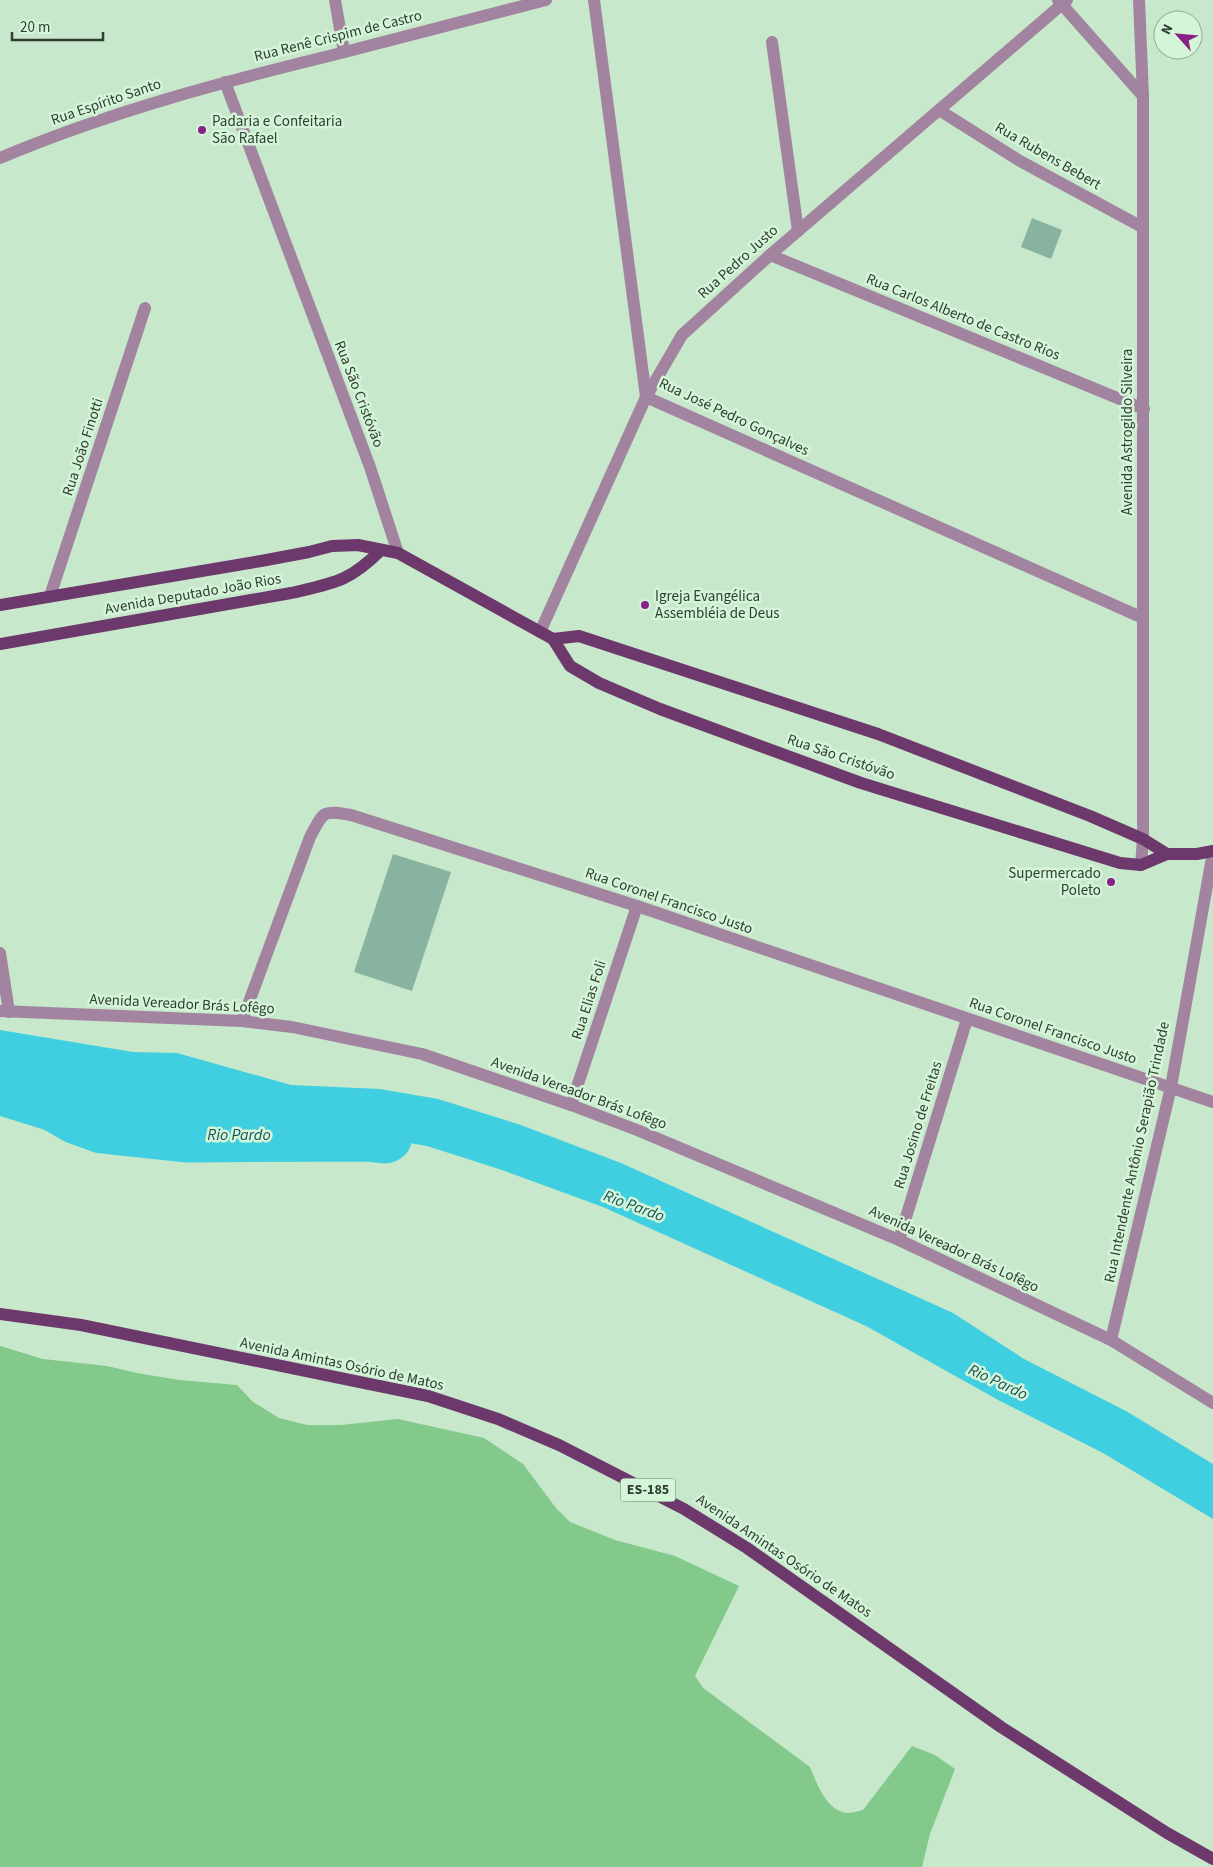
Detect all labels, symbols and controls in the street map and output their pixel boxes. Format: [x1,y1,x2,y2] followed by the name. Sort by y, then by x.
[252,5,424,67] street label: Rua Renê Crispim de Castro
[12,10,104,42] scale bar
[1153,10,1203,60] north arrow
[20,17,50,38] text: 20 m
[1156,21,1178,38] text: N
[48,73,164,131] street label: Rua Espírito Santo
[212,111,342,149] place label: Padaria e Confeitaria São Rafael
[991,117,1105,195] street label: Rua Rubens Bebert
[196,124,208,136] marker: Padaria e Confeitaria São Rafael
[693,220,783,304] street label: Rua Pedro Justo
[863,268,1063,366] street label: Rua Carlos Alberto de Castro Rios
[329,338,389,450] street label: Rua São Cristóvão
[1117,349,1138,515] street label: Avenida Astrogildo Silveira
[655,373,813,461] street label: Rua José Pedro Gonçalves
[57,395,109,499] street label: Rua João Finotti
[103,568,283,620] street label: Avenida Deputado João Rios
[655,586,780,624] place label: Igreja Evangélica Assembléia de Deus
[639,599,651,611] marker: Igreja Evangélica Assembléia de Deus
[784,729,898,785] street label: Rua São Cristóvão
[582,862,756,940] street label: Rua Coronel Francisco Justo
[1008,863,1101,901] place label: Supermercado Poleto
[1105,876,1117,888] marker: Supermercado Poleto
[566,958,612,1042] street label: Rua Elias Foli
[89,989,275,1019] street label: Avenida Vereador Brás Lofêgo
[966,992,1140,1070] street label: Rua Coronel Francisco Justo
[1099,1020,1175,1284] street label: Rua Intendente Antônio Serapião Trindade
[488,1051,670,1135] street label: Avenida Vereador Brás Lofêgo
[889,1059,947,1191] street label: Rua Josino de Freitas
[207,1124,271,1146] water label: Rio Pardo
[600,1185,668,1227] water label: Rio Pardo
[866,1200,1042,1298] street label: Avenida Vereador Brás Lofêgo
[238,1332,446,1396] street label: Avenida Amintas Osório de Matos
[965,1359,1031,1405] water label: Rio Pardo
[620,1478,676,1502] road number: ES-185
[692,1489,876,1623] street label: Avenida Amintas Osório de Matos

